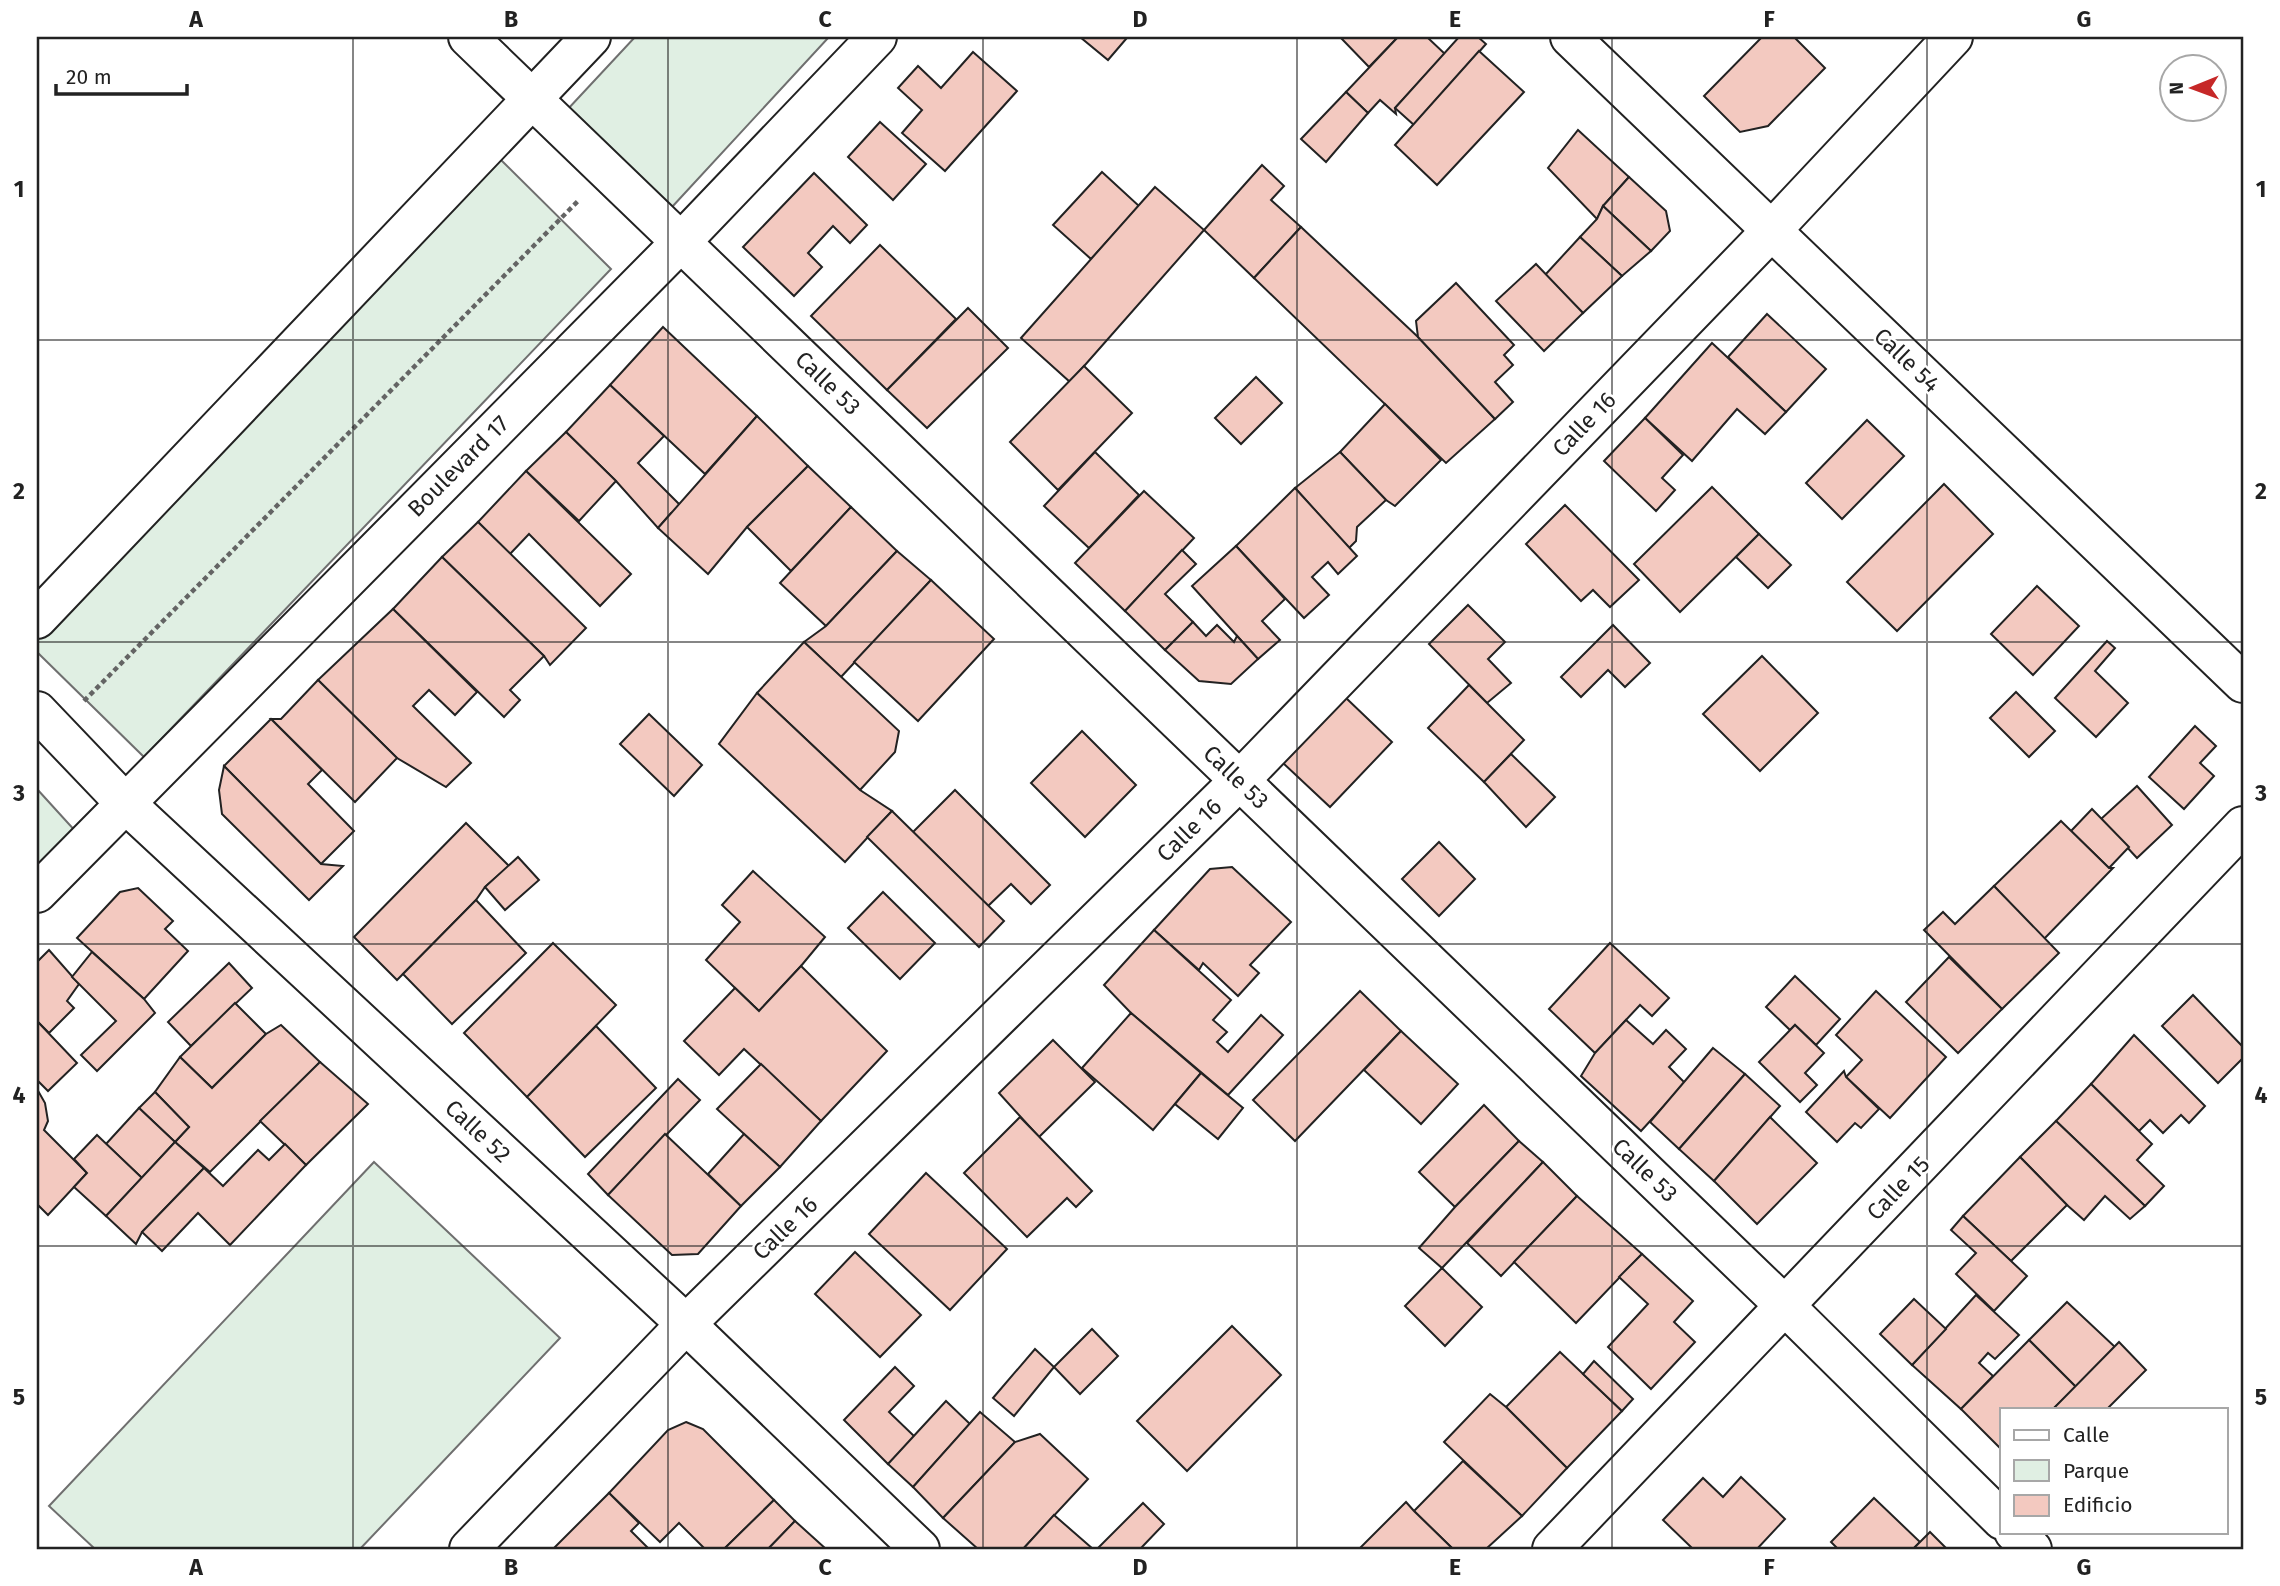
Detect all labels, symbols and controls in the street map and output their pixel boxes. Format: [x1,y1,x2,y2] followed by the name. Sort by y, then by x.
[188,5,203,33] text: A
[504,5,518,33] text: B
[818,5,832,33] text: C
[1133,5,1148,33] text: D
[1449,5,1461,33] text: E
[1763,5,1775,33] text: F
[2077,5,2091,33] text: G
[56,52,187,96] scale bar
[2158,52,2228,122] north arrow
[66,64,112,90] text: 20 m
[2165,82,2188,95] text: N
[14,175,24,203] text: 1
[2256,175,2266,203] text: 1
[1868,322,1946,398] street label: Calle 54
[790,345,866,421] street label: Calle 53
[1546,386,1622,462] street label: Calle 16
[402,410,514,522] street label: Boulevard 17
[13,477,25,505] text: 2
[2255,477,2267,505] text: 2
[1198,739,1274,815] street label: Calle 53
[12,779,25,807] text: 3
[2254,779,2267,807] text: 3
[1151,792,1227,868] street label: Calle 16
[13,1081,26,1109] text: 4
[2255,1081,2268,1109] text: 4
[439,1094,517,1168] street label: Calle 52
[1607,1132,1683,1208] street label: Calle 53
[1861,1150,1935,1226] street label: Calle 15
[747,1190,823,1266] street label: Calle 16
[13,1383,25,1411] text: 5
[2255,1383,2267,1411] text: 5
[2000,1408,2228,1534] legend
[2063,1422,2109,1448] text: Calle
[2063,1458,2129,1484] text: Parque
[2063,1492,2133,1518] text: Edificio
[188,1553,203,1581] text: A
[504,1553,518,1581] text: B
[818,1553,832,1581] text: C
[1133,1553,1148,1581] text: D
[1449,1553,1461,1581] text: E
[1763,1553,1775,1581] text: F
[2077,1553,2091,1581] text: G

